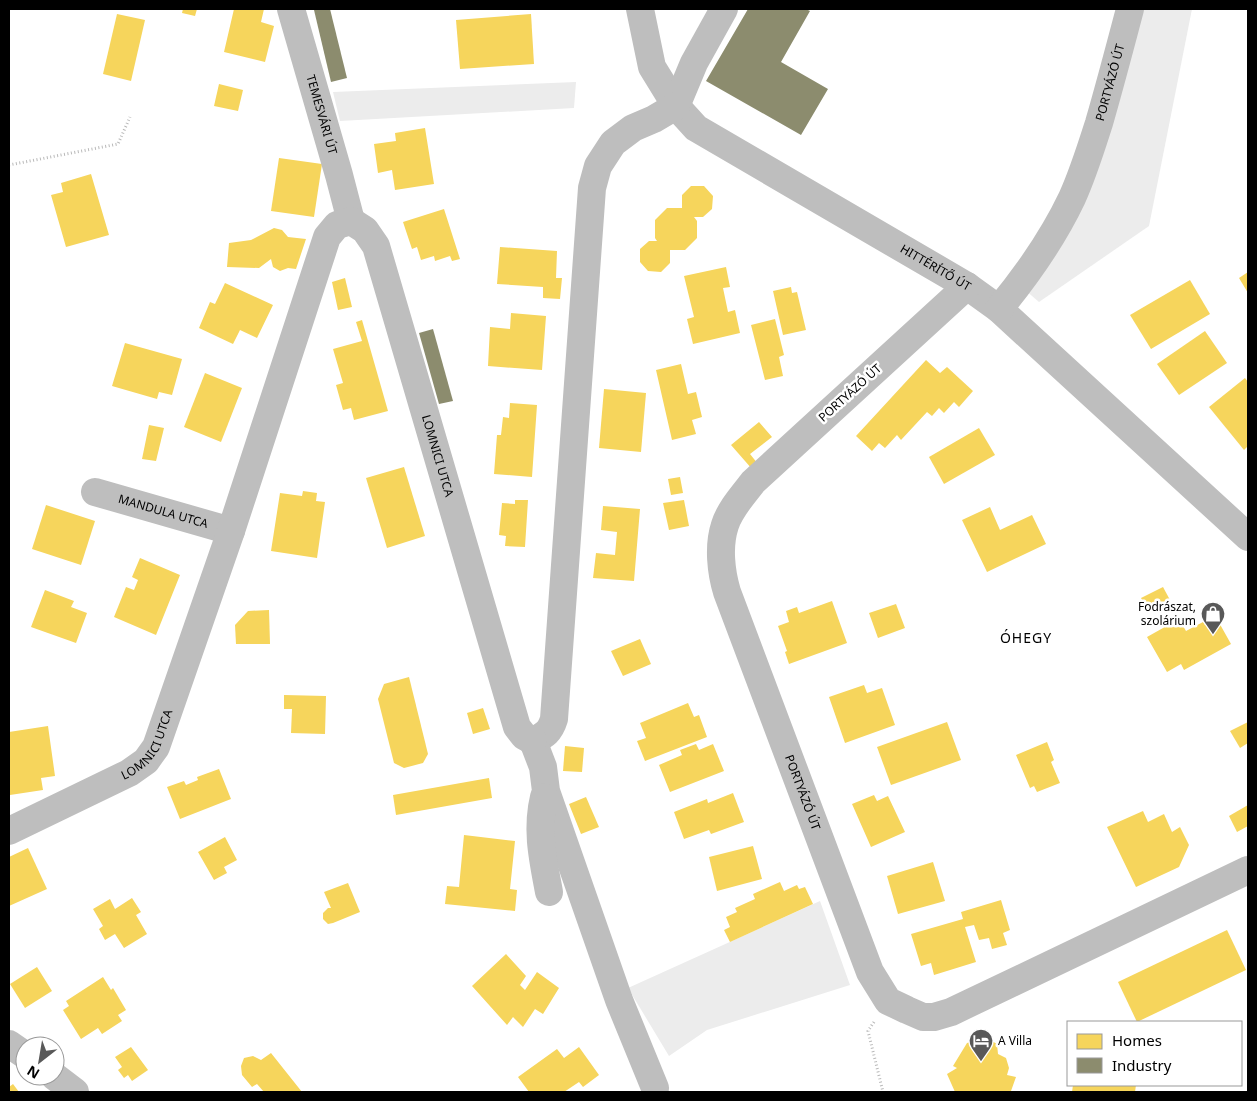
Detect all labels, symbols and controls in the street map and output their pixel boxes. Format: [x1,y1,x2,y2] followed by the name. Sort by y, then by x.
[1091,42,1129,123] street label: PORTYÁZÓ ÚT
[302,73,342,157] street label: TEMESVÁRI ÚT
[897,240,975,295] street label: HITTÉRÍTŐ ÚT
[815,360,885,425] street label: PORTYÁZÓ ÚT
[418,412,458,499] street label: LOMNICI UTCA
[116,490,211,532] street label: MANDULA UTCA
[1138,598,1196,629] place label: Fodrászat, szolárium
[1200,601,1226,635] shop icon: Fodrászat, szolárium
[1000,628,1052,647] district label: ÓHEGY
[118,707,176,784] street label: LOMNICI UTCA
[781,752,825,833] street label: PORTYÁZÓ ÚT
[1067,1021,1242,1086] legend
[968,1028,994,1062] hotel icon: A Villa
[1112,1030,1162,1050] text: Homes
[998,1032,1032,1049] place label: A Villa
[15,1036,65,1086] north arrow
[1112,1055,1172,1075] text: Industry
[23,1061,43,1084] text: N

